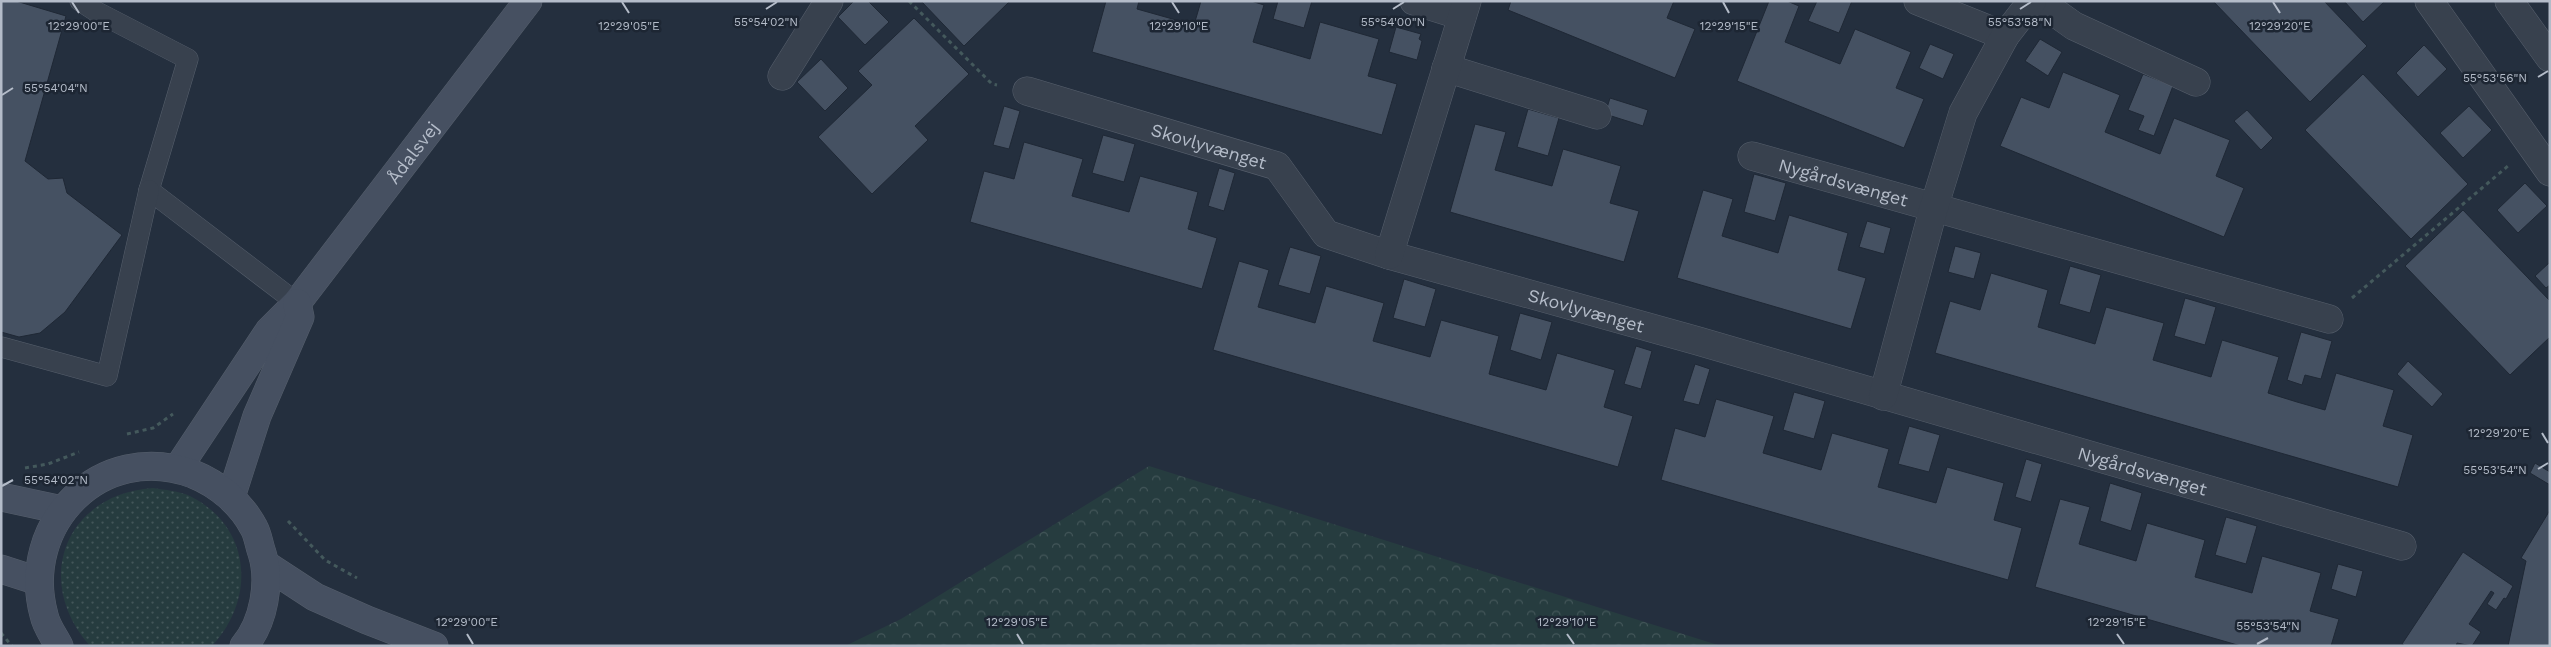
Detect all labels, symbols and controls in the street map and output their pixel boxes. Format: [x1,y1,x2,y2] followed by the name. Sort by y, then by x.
[734,15,798,29] text: 55°54'02"N
[1361,15,1425,29] text: 55°54'00"N
[1988,15,2052,29] text: 55°53'58"N
[48,19,110,33] text: 12°29'00"E
[598,19,660,33] text: 12°29'05"E
[1149,19,1209,33] text: 12°29'10"E
[1700,19,1759,33] text: 12°29'15"E
[2249,19,2311,33] text: 12°29'20"E
[2463,71,2527,85] text: 55°53'56"N
[24,81,88,95] text: 55°54'04"N
[382,117,443,187] street label: Ådalsvej
[1149,118,1270,173] street label: Skovlyvænget
[1776,154,1911,210] street label: Nygårdsvænget
[1526,284,1647,336] street label: Skovlyvænget
[2468,426,2530,440] text: 12°29'20"E
[2075,442,2210,499] street label: Nygårdsvænget
[2463,463,2527,477] text: 55°53'54"N
[24,473,88,487] text: 55°54'02"N
[436,615,498,629] text: 12°29'00"E
[986,615,1048,629] text: 12°29'05"E
[1537,615,1597,629] text: 12°29'10"E
[2088,615,2147,629] text: 12°29'15"E
[2236,619,2300,633] text: 55°53'54"N

